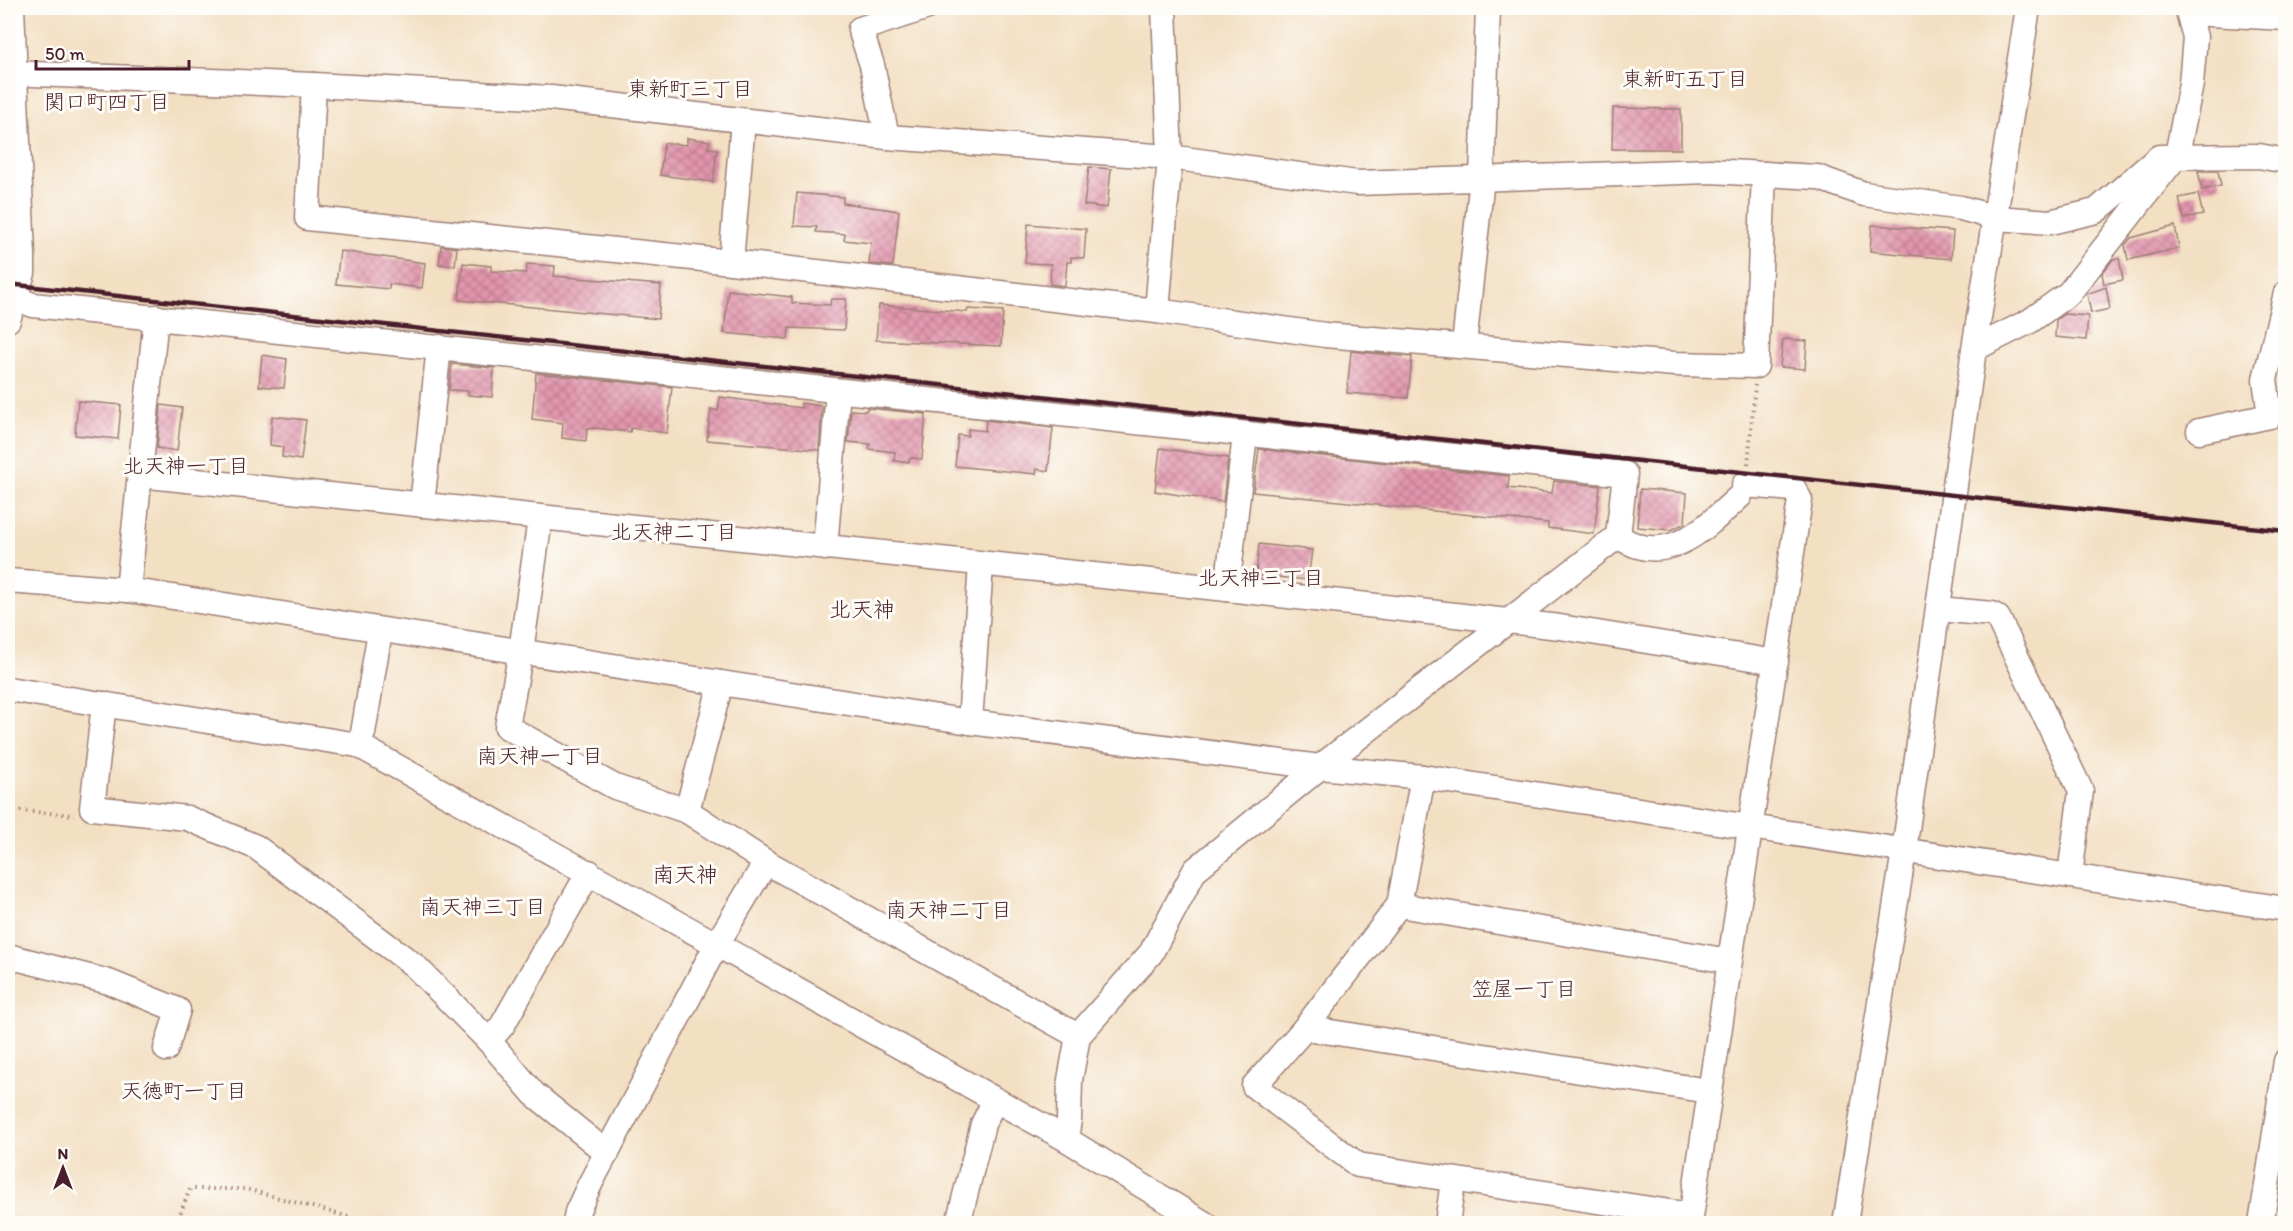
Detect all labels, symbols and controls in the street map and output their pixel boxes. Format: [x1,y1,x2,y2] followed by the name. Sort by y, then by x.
[36,33,189,71] scale bar
[45,43,85,65] text: 50 m
[1622,66,1748,91] district label: 東新町五丁目
[627,76,753,101] district label: 東新町三丁目
[44,89,170,114] district label: 関口町四丁目
[123,453,249,478] district label: 北天神一丁目
[611,519,737,544] district label: 北天神二丁目
[1198,565,1324,590] district label: 北天神三丁目
[829,596,895,623] district label: 北天神
[477,743,603,768] district label: 南天神一丁目
[652,861,718,888] district label: 南天神
[420,894,546,919] district label: 南天神三丁目
[886,897,1012,922] district label: 南天神二丁目
[1472,976,1577,1001] district label: 笠屋一丁目
[121,1078,247,1103] district label: 天徳町一丁目
[33,1138,93,1198] north arrow
[58,1144,68,1163] text: N

